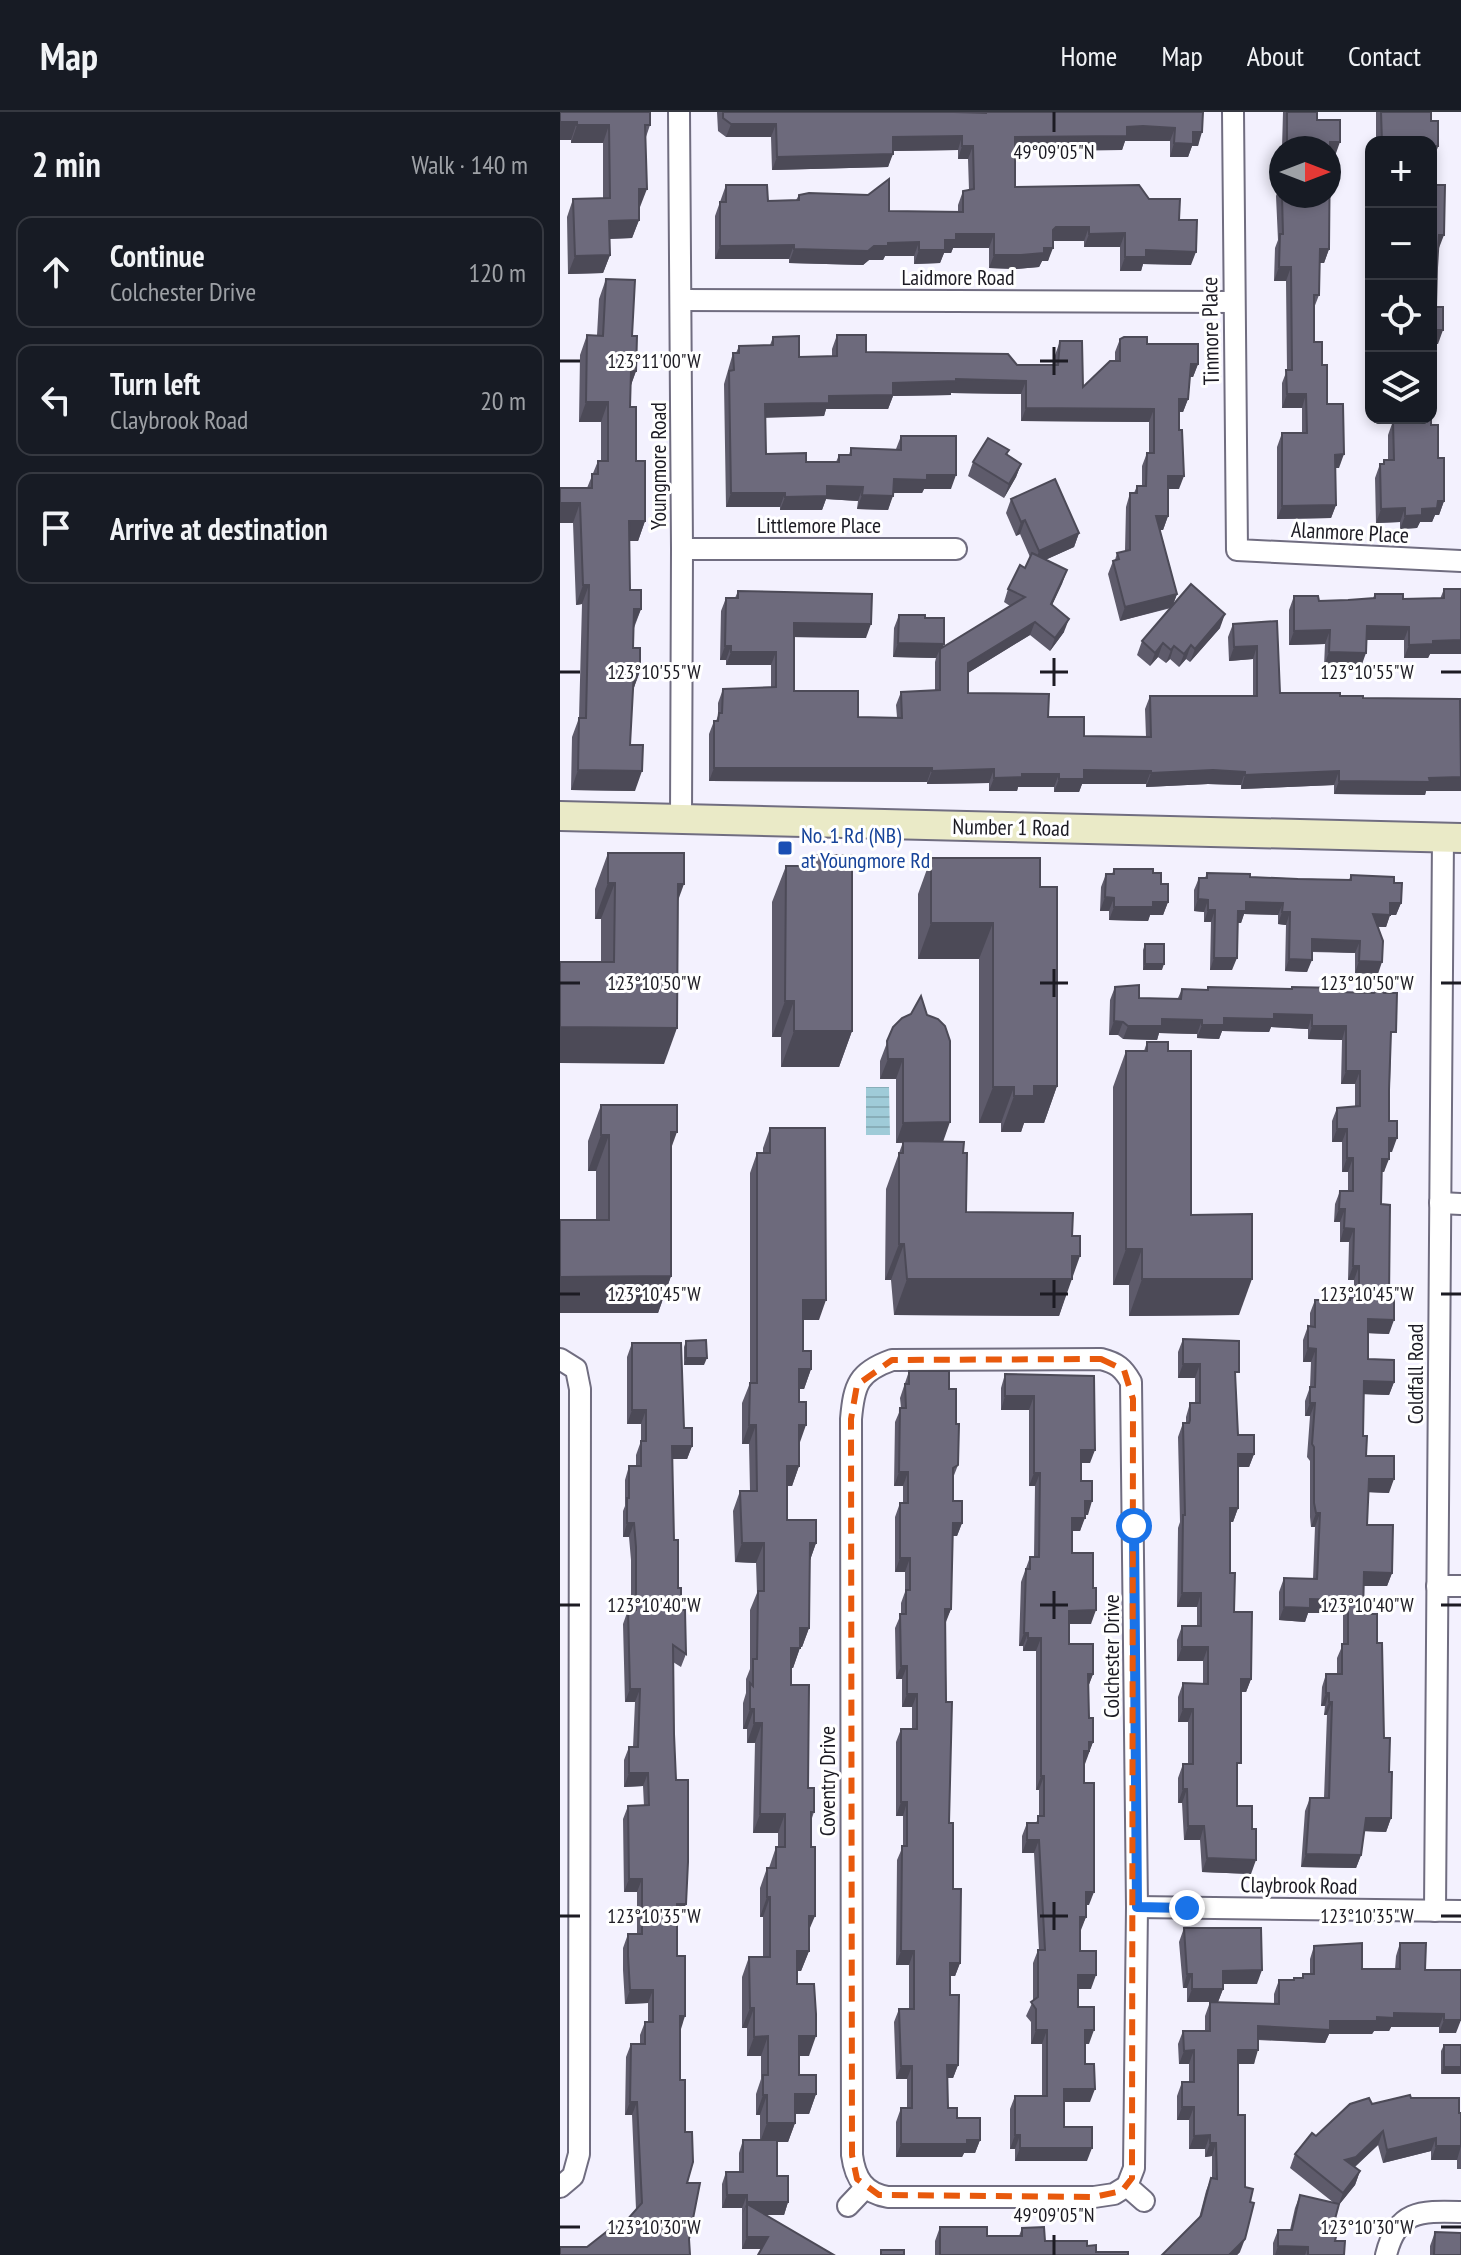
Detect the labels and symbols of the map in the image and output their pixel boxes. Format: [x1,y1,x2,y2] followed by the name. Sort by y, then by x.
[1269,136,1341,208] north arrow
[1014,139,1094,165] text: 49°09'05"N
[901,263,1015,291] street label: Laidmore Road
[1195,277,1225,385] street label: Tinmore Place
[607,348,701,374] text: 123°11'00"W
[644,402,672,530] street label: Youngmore Road
[757,511,881,539] street label: Littlemore Place
[1290,515,1410,549] street label: Alanmore Place
[607,659,701,685] text: 123°10'55"W
[1320,659,1414,685] text: 123°10'55"W
[952,812,1070,842] street label: Number 1 Road
[801,821,930,874] place label: No. 1 Rd (NB) at Youngmore Rd
[776,839,794,857] marker: No. 1 Rd (NB) at Youngmore Rd
[607,970,701,996] text: 123°10'50"W
[1320,970,1414,996] text: 123°10'50"W
[607,1281,701,1307] text: 123°10'45"W
[1320,1281,1414,1307] text: 123°10'45"W
[1401,1324,1429,1424] street label: Coldfall Road
[1116,1508,1152,1544] route start
[607,1592,701,1618] text: 123°10'40"W
[1320,1592,1414,1618] text: 123°10'40"W
[1097,1594,1125,1718] street label: Colchester Drive
[813,1726,841,1836] street label: Coventry Drive
[1240,1870,1358,1900] street label: Claybrook Road
[1169,1890,1205,1926] route end
[607,1903,701,1929] text: 123°10'35"W
[1320,1903,1414,1929] text: 123°10'35"W
[1014,2202,1094,2228] text: 49°09'05"N
[607,2214,701,2240] text: 123°10'30"W
[1320,2214,1414,2240] text: 123°10'30"W

